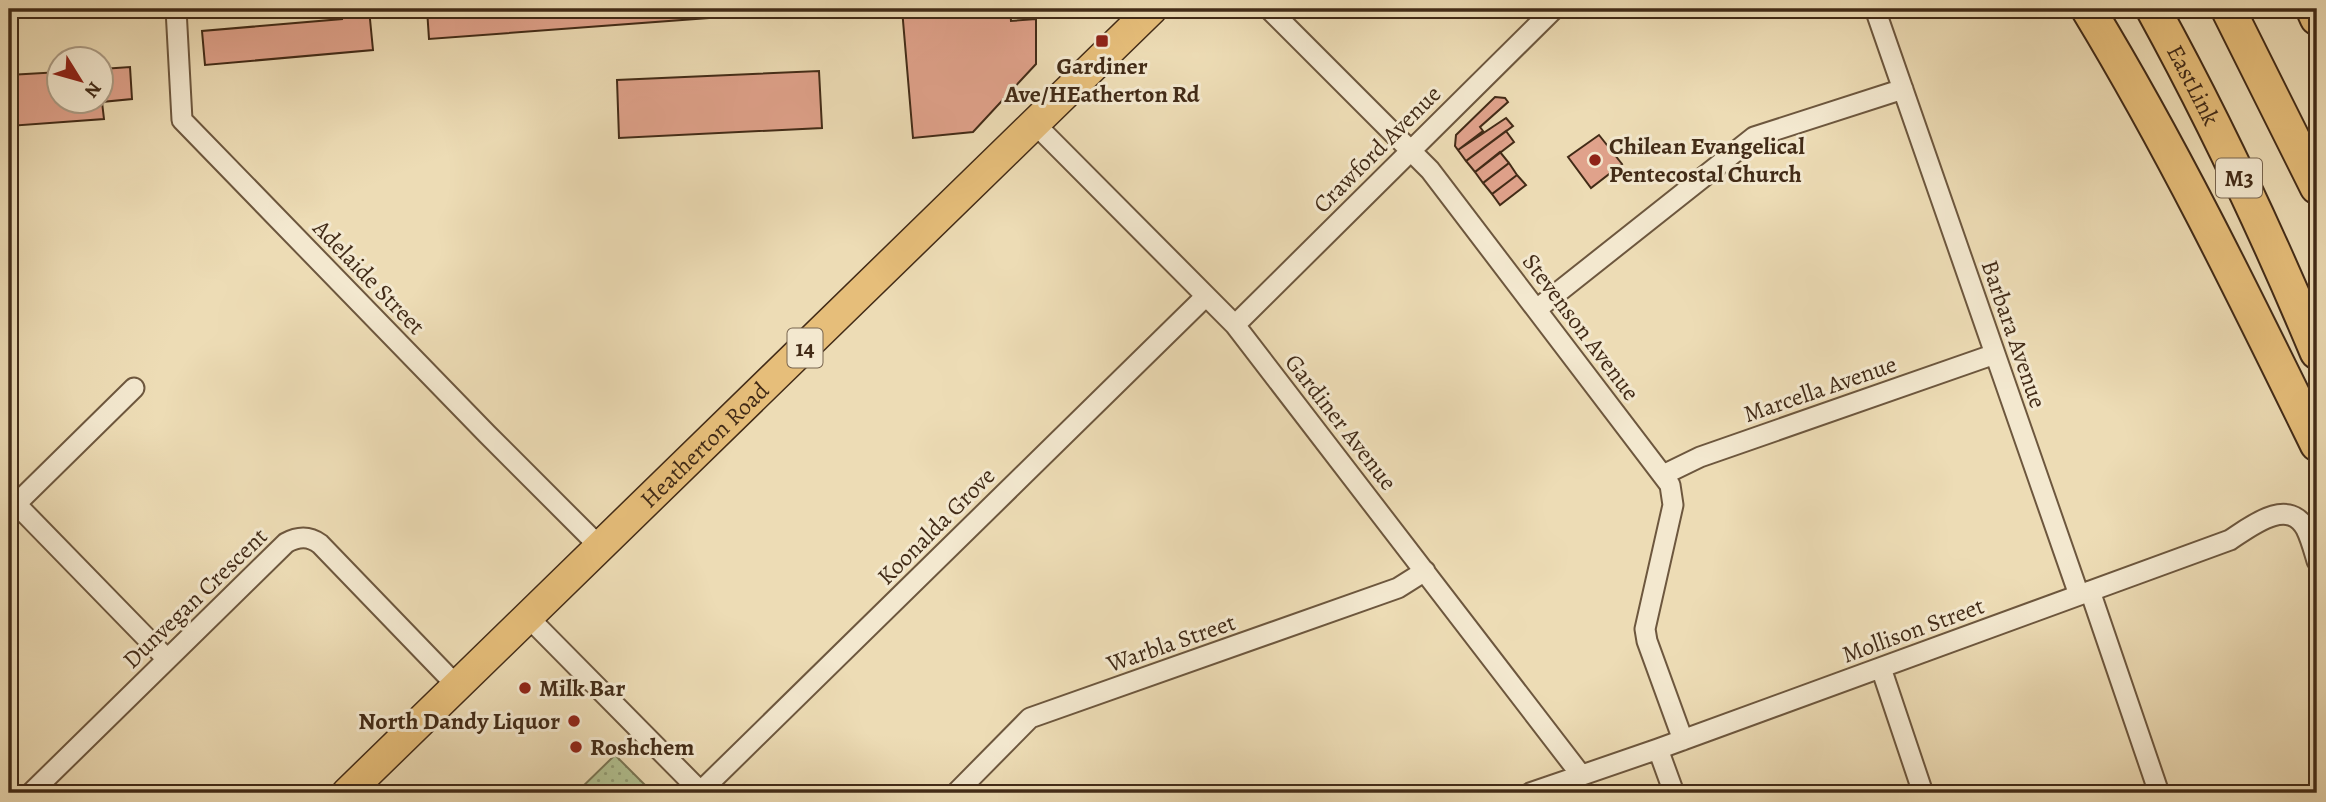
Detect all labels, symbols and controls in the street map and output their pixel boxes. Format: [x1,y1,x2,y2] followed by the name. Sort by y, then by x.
[1094,33,1110,49] marker: Gardiner Ave/HEatherton Rd
[2159,39,2227,131] street label: EastLink
[46,46,116,116] north arrow
[1003,50,1200,110] place label: Gardiner Ave/HEatherton Rd
[78,76,107,103] text: N
[1306,78,1448,220] street label: Crawford Avenue
[1609,130,1805,190] place label: Chilean Evangelical Pentecostal Church
[1587,152,1603,168] marker: Chilean Evangelical Pentecostal Church
[2216,158,2262,197] road number: M3
[305,212,432,342] street label: Adelaide Street
[1515,247,1647,407] street label: Stevenson Avenue
[1974,256,2054,412] street label: Barbara Avenue
[788,328,822,368] road number: 14
[1278,347,1404,497] street label: Gardiner Avenue
[1739,348,1901,430] street label: Marcella Avenue
[633,375,776,515] street label: Heatherton Road
[870,460,1002,592] street label: Koonalda Grove
[116,521,274,675] street label: Dunvegan Crescent
[1838,589,1988,670] street label: Mollison Street
[1102,606,1240,680] street label: Warbla Street
[539,672,626,704] place label: Milk Bar
[517,680,533,696] marker: Milk Bar
[358,705,560,737] place label: North Dandy Liquor
[566,713,582,729] marker: North Dandy Liquor
[590,731,694,763] place label: Roshchem
[568,739,584,755] marker: Roshchem

